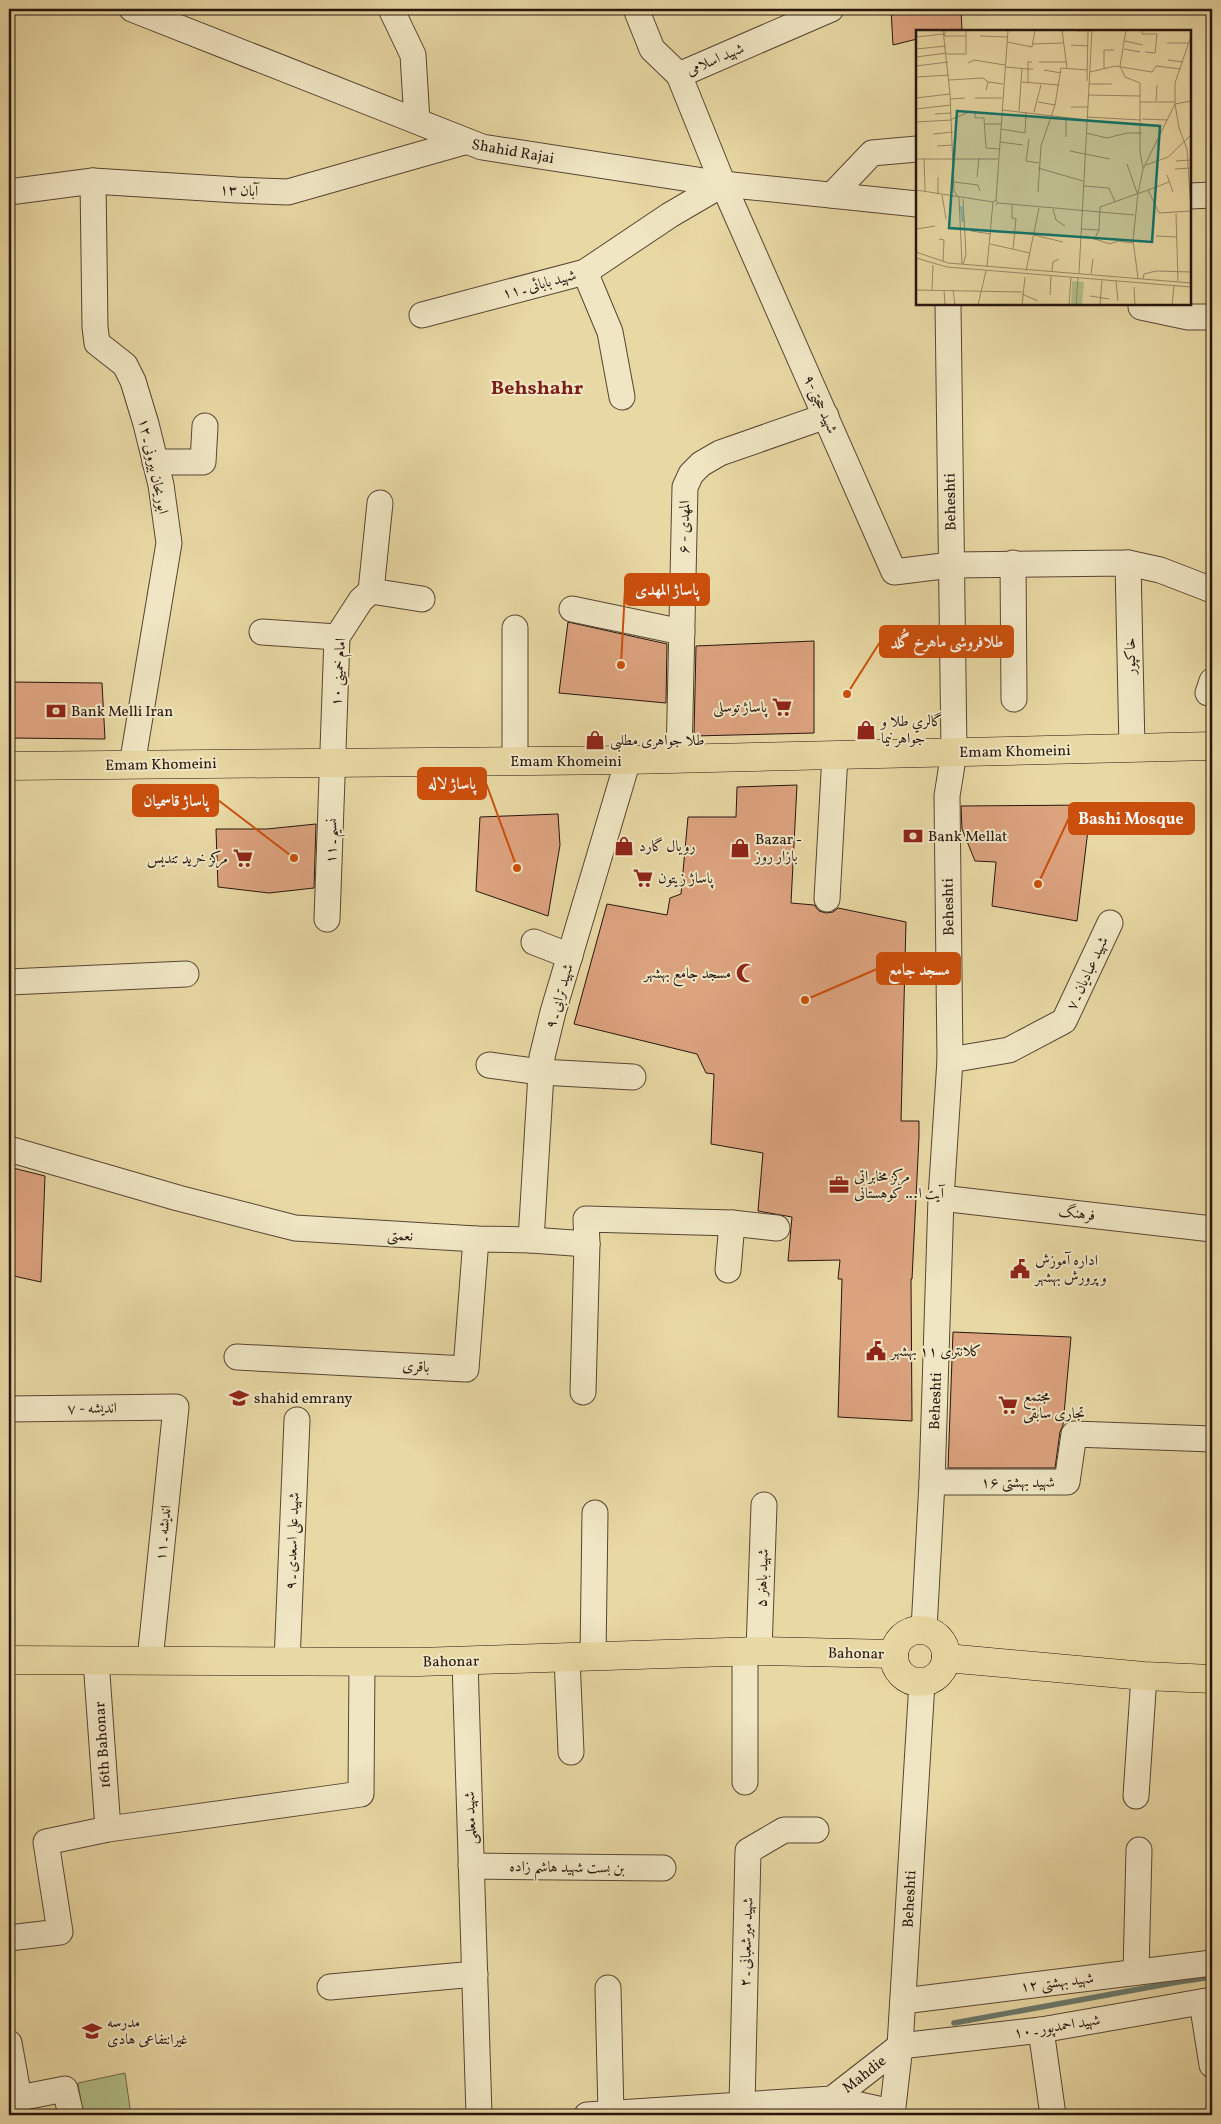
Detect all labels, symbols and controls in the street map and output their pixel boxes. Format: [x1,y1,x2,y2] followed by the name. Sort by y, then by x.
[916,30,1191,305] inset map
[683,39,748,82] street label: شهید اسلامی
[470,135,556,170] street label: Shahid Rajai
[219,180,261,203] street label: ۱۳ آبان
[500,266,579,305] street label: شهید بابائی ـ ۱۱
[797,372,842,437] street label: شهید حجتی-۹
[491,375,584,403] district label: Behshahr
[132,416,173,516] street label: ابوریحان بیرونی ـ ۱۲
[940,473,963,531] street label: Beheshti
[675,500,696,554] street label: المهدی - ۶
[625,574,709,605] callout: پاساژ المهدی
[635,580,700,602] text: پاساژ المهدی
[880,626,1013,657] callout: طلافروشی ماهرخ گُلد
[890,628,1004,656] text: طلافروشی ماهرخ گُلد
[327,637,353,707] street label: امام خمینی ۱۰
[1121,637,1142,677] street label: خاکپور
[771,696,793,718] supermarket icon: پاساژ توسلی
[713,698,768,719] place label: پاساژ توسلی
[45,700,67,722] bank icon: Bank Melli Iran
[71,702,173,723] place label: Bank Melli Iran
[879,712,943,750] place label: گالري طلا و جواهر نيما
[855,719,877,741] shop icon: گالري طلا و جواهر نيما
[584,729,606,751] shop icon: طلا جواهری مطلبی
[610,731,705,752] place label: طلا جواهری مطلبی
[959,741,1071,764] street label: Emam Khomeini
[510,752,622,773] street label: Emam Khomeini
[105,754,217,777] street label: Emam Khomeini
[418,768,486,799] callout: پاساژ لاله
[428,774,477,796] text: پاساژ لاله
[133,785,218,816] callout: پاساژ قاسمیان
[143,791,210,813] text: پاساژ قاسمیان
[1069,803,1194,834] callout: Bashi Mosque
[1078,809,1184,831] text: Bashi Mosque
[321,818,347,864] street label: نسیم ـ ۱۱
[902,825,924,847] bank icon: Bank Mellat
[928,827,1007,848] place label: Bank Mellat
[753,830,802,868] place label: Bazar - بازار روز
[613,835,635,857] shop icon: رویال گارد
[639,837,696,858] place label: رویال گارد
[729,837,751,859] shop icon: Bazar - بازار روز
[232,847,254,869] supermarket icon: مرکز خرید تندیس
[147,849,228,870] place label: مرکز خرید تندیس
[632,867,654,889] supermarket icon: پاساژ زیتون
[658,869,714,890] place label: پاساژ زیتون
[938,878,961,936] street label: Beheshti
[1062,933,1115,1014] street label: شهید عبادیان ـ ۷
[877,953,960,984] callout: مسجد جامع
[888,960,950,985] text: مسجد جامع
[541,961,580,1031] street label: شهید ترابی ـ ۹
[735,962,757,984] mosque icon: مسجد جامع بهشهر
[642,964,731,987] place label: مسجد جامع بهشهر
[854,1167,946,1205] place label: مرکز مخابراتی آیت ا... کوهستانی
[828,1174,850,1196] office icon: مرکز مخابراتی آیت ا... کوهستانی
[1057,1201,1097,1227] street label: فرهنگ
[386,1225,414,1248] street label: نعمتی
[1033,1251,1107,1289] place label: اداره آموزش و پرورش بهشهر
[1009,1258,1031,1280] public building icon: اداره آموزش و پرورش بهشهر
[865,1340,887,1362] public building icon: کلانتری ۱۱ بهشهر
[889,1342,982,1363] place label: کلانتری ۱۱ بهشهر
[402,1356,430,1379] street label: باقری
[925,1372,948,1430] street label: Beheshti
[228,1387,250,1409] school or university icon: shahid emrany
[1023,1387,1085,1425] place label: مجتمع تجاری سابقی
[254,1389,352,1410] place label: shahid emrany
[997,1394,1019,1416] supermarket icon: مجتمع تجاری سابقی
[67,1399,117,1420] street label: اندیشه - ۷
[981,1473,1055,1494] street label: شهید بهشتی ۱۶
[281,1492,306,1590] street label: شهید علی اسعدی ـ ۹
[151,1504,178,1562] street label: اندیشه ـ ۱۱
[752,1548,775,1608] street label: شهید باهنر ۵
[828,1644,884,1665] street label: Bahonar
[423,1652,479,1673] street label: Bahonar
[90,1701,117,1789] street label: 16th Bahonar
[460,1791,483,1845] street label: شهید معلمی
[509,1857,625,1883] street label: بن بست شهید هاشم زاده
[899,1870,922,1928] street label: Beheshti
[735,1897,760,1987] street label: شهید میرشعبانی ـ ۲
[1019,1969,1095,1998] street label: شهید بهشتی ۱۲
[1012,2010,1102,2045] street label: شهید احمدپور ـ ۱۰
[107,2013,188,2051] place label: مدرسه غیرانتفاعی هادی
[81,2020,103,2042] school or university icon: مدرسه غیرانتفاعی هادی
[839,2051,891,2099] street label: Mahdie

